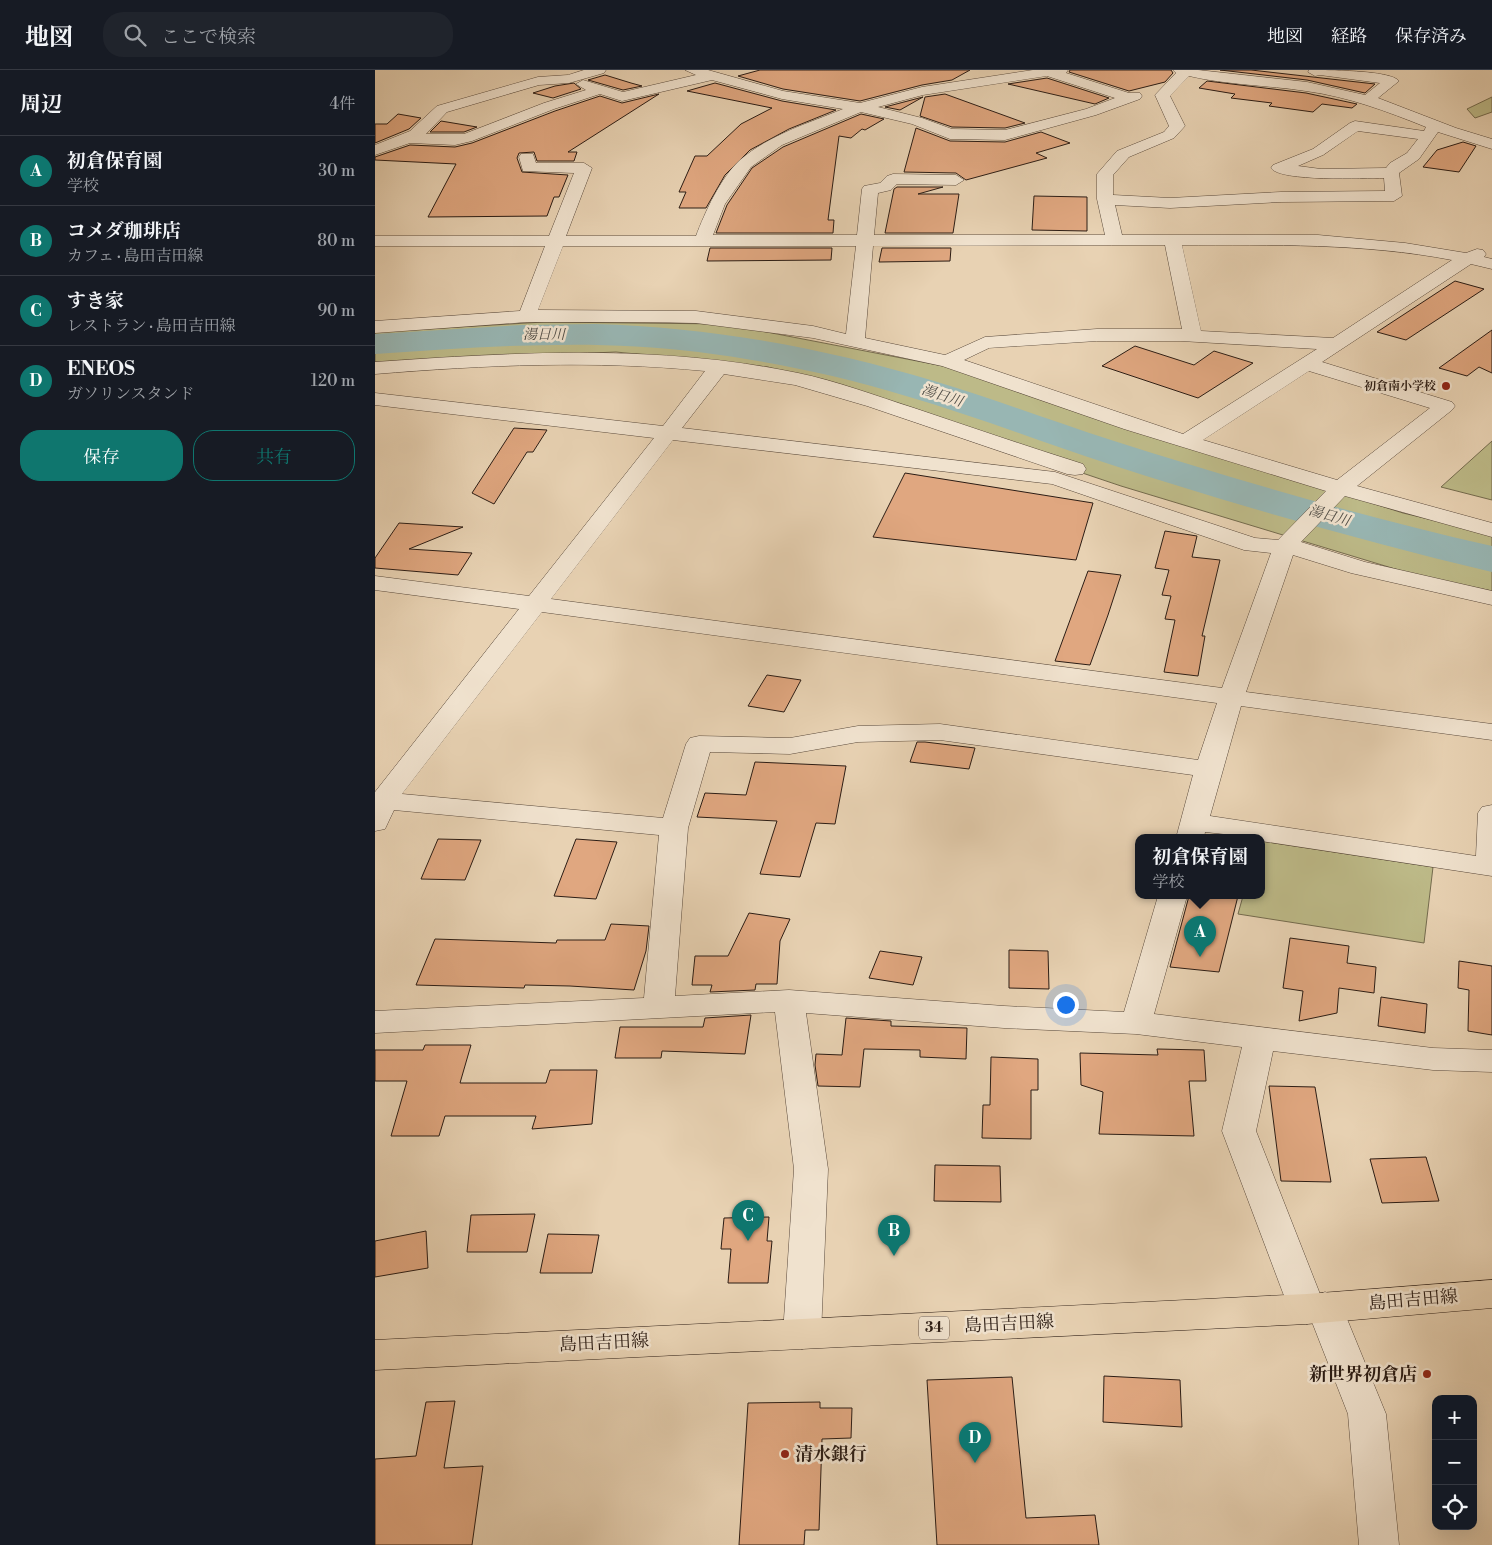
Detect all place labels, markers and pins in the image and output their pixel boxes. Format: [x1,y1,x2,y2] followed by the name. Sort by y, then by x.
[1364,379,1436,394] place label: 初倉南小学校
[1440,380,1452,392] marker: 初倉南小学校
[1184,916,1216,957] pin: A
[732,1200,764,1241] pin: C
[878,1215,910,1256] pin: B
[1309,1363,1417,1386] place label: 新世界初倉店
[1421,1368,1433,1380] marker: 新世界初倉店
[959,1422,991,1463] pin: D
[795,1443,867,1466] place label: 清水銀行
[779,1448,791,1460] marker: 清水銀行

